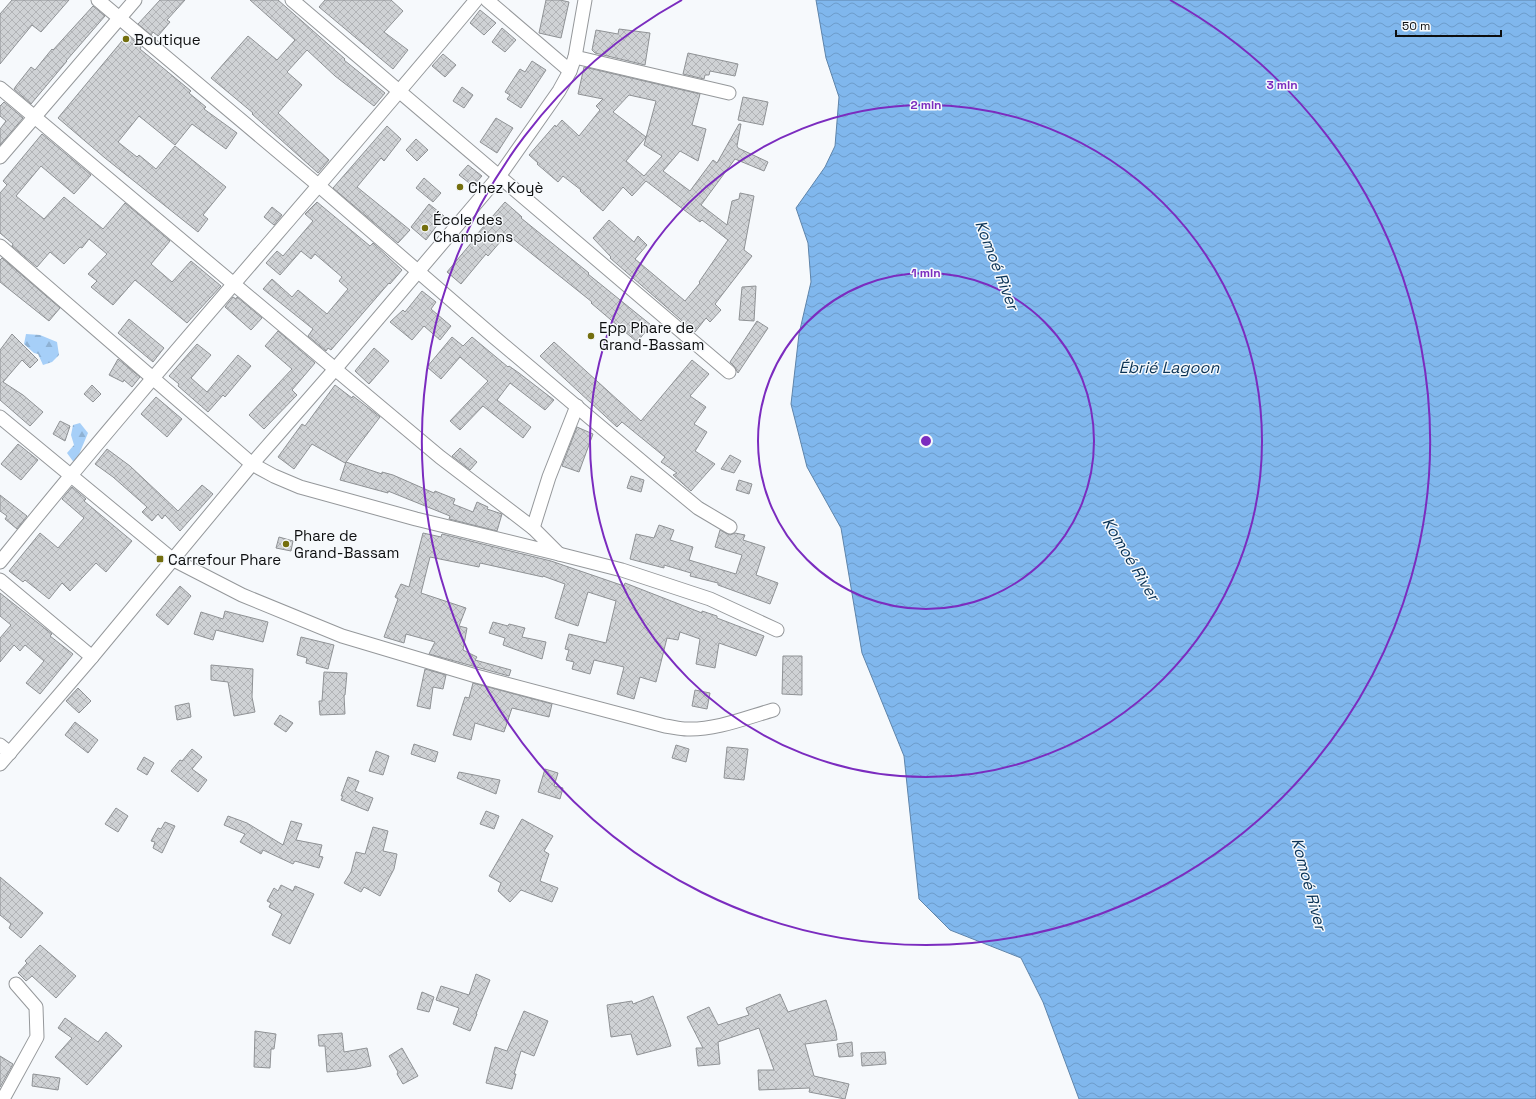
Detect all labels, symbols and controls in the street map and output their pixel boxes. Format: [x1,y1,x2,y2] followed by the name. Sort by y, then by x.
[1396,12,1501,38] scale bar
[1402,18,1430,34] text: 50 m
[134,30,201,49] place label: Boutique
[121,34,131,44] marker: Boutique
[1266,77,1298,93] text: 3 min
[910,97,942,113] text: 2 min
[468,178,543,197] place label: Chez Koyè
[455,182,465,192] marker: Chez Koyè
[433,210,513,246] place label: École des Champions
[970,217,1024,315] water label: Komoé River
[420,223,430,233] marker: École des Champions
[911,265,941,281] text: 1 min
[599,318,704,354] place label: Epp Phare de Grand-Bassam
[586,331,596,341] marker: Epp Phare de Grand-Bassam
[1119,357,1220,378] water label: Ébrié Lagoon
[919,434,933,448] centre of rings
[1098,513,1165,607] water label: Komoé River
[294,526,399,562] place label: Phare de Grand-Bassam
[281,539,291,549] marker: Phare de Grand-Bassam
[168,550,281,569] place label: Carrefour Phare
[155,554,165,564] marker: Carrefour Phare
[1287,836,1332,934] water label: Komoé River

